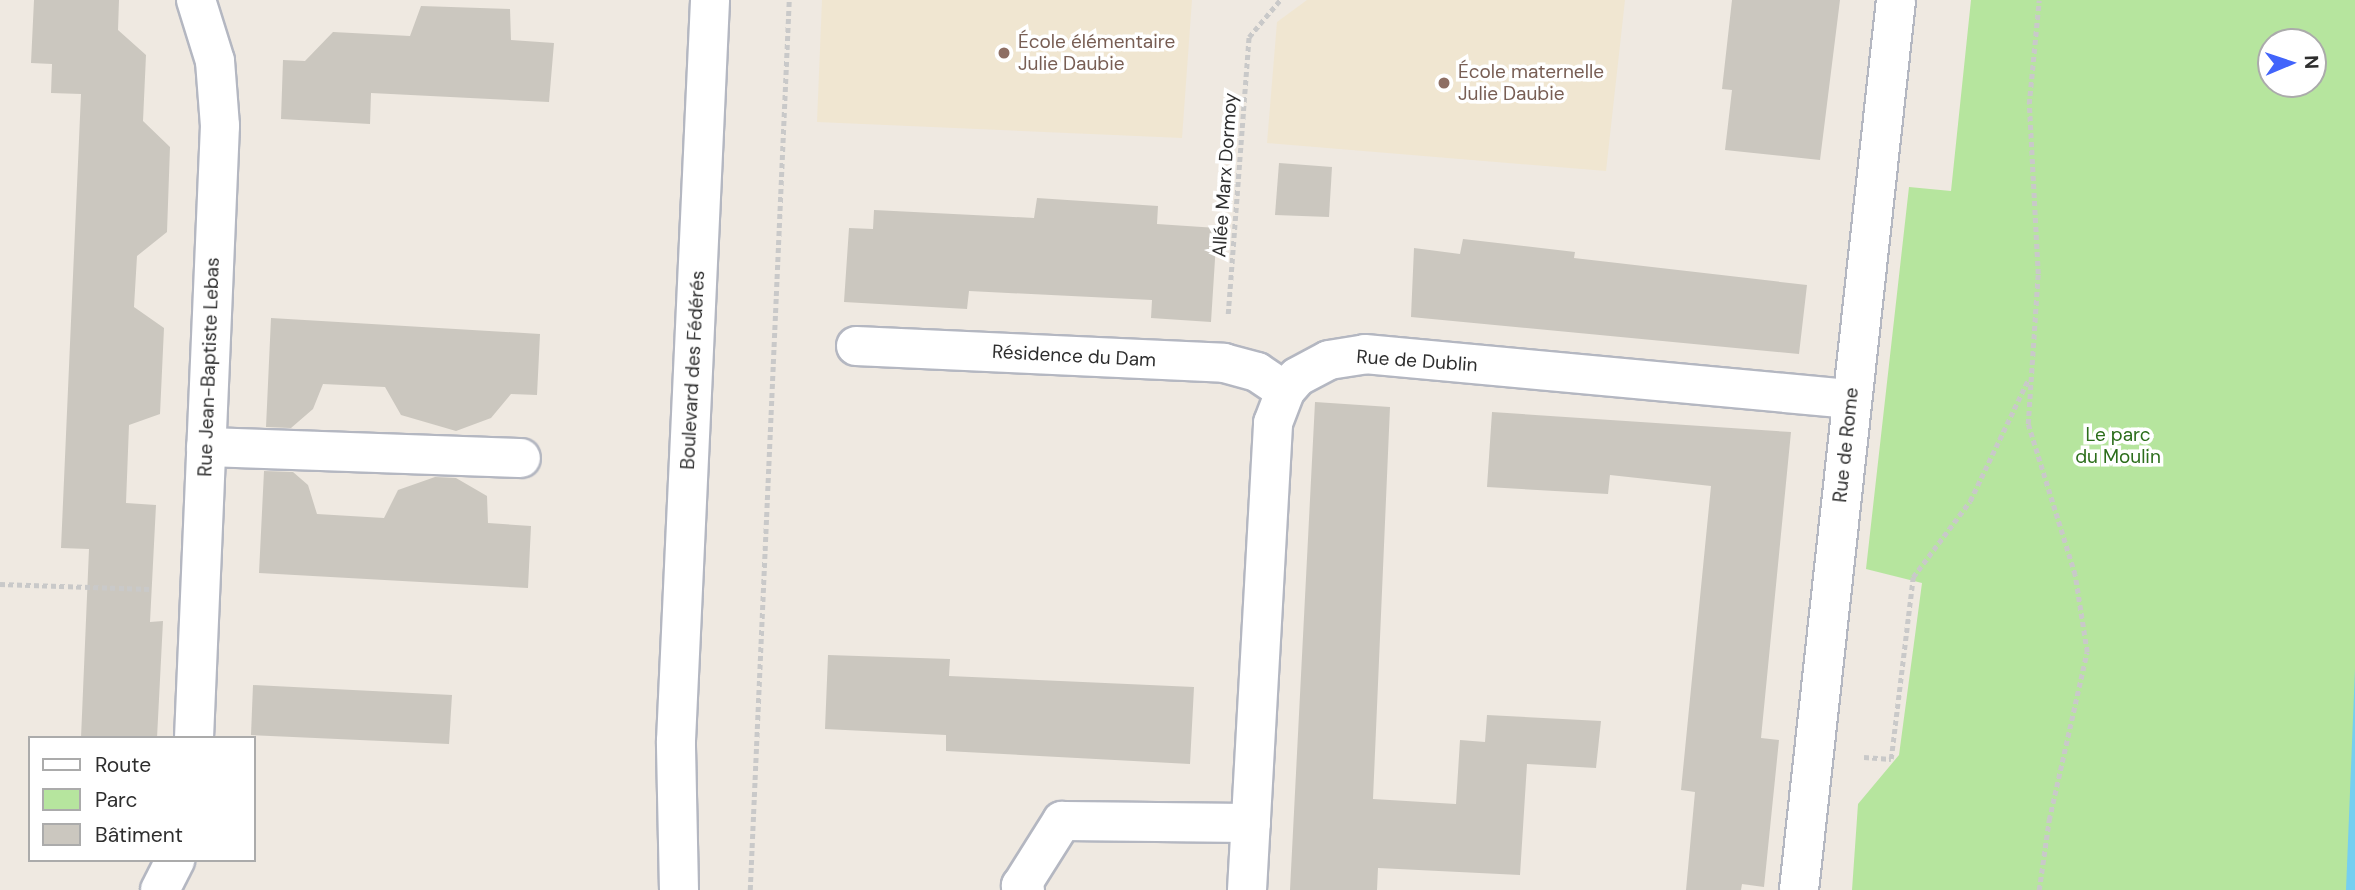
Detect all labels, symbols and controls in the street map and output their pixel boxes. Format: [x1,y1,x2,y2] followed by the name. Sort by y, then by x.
[2257,28,2327,98] north arrow
[1018,31,1175,75] place label: École élémentaire Julie Daubie
[996,45,1012,61] marker: École élémentaire Julie Daubie
[2299,55,2324,70] text: N
[1458,61,1604,105] place label: École maternelle Julie Daubie
[1436,75,1452,91] marker: École maternelle Julie Daubie
[1208,92,1242,258] street label: Allée Marx Dormoy
[194,257,224,477] street label: Rue Jean-Baptiste Lebas
[676,270,710,470] street label: Boulevard des Fédérés
[991,340,1157,372] street label: Résidence du Dam
[1356,345,1478,377] street label: Rue de Dublin
[1829,386,1863,504] street label: Rue de Rome
[2075,424,2161,468] park label: Le parc du Moulin
[28,736,256,862] legend
[95,751,151,779] text: Route
[95,786,138,814] text: Parc
[95,821,183,849] text: Bâtiment

